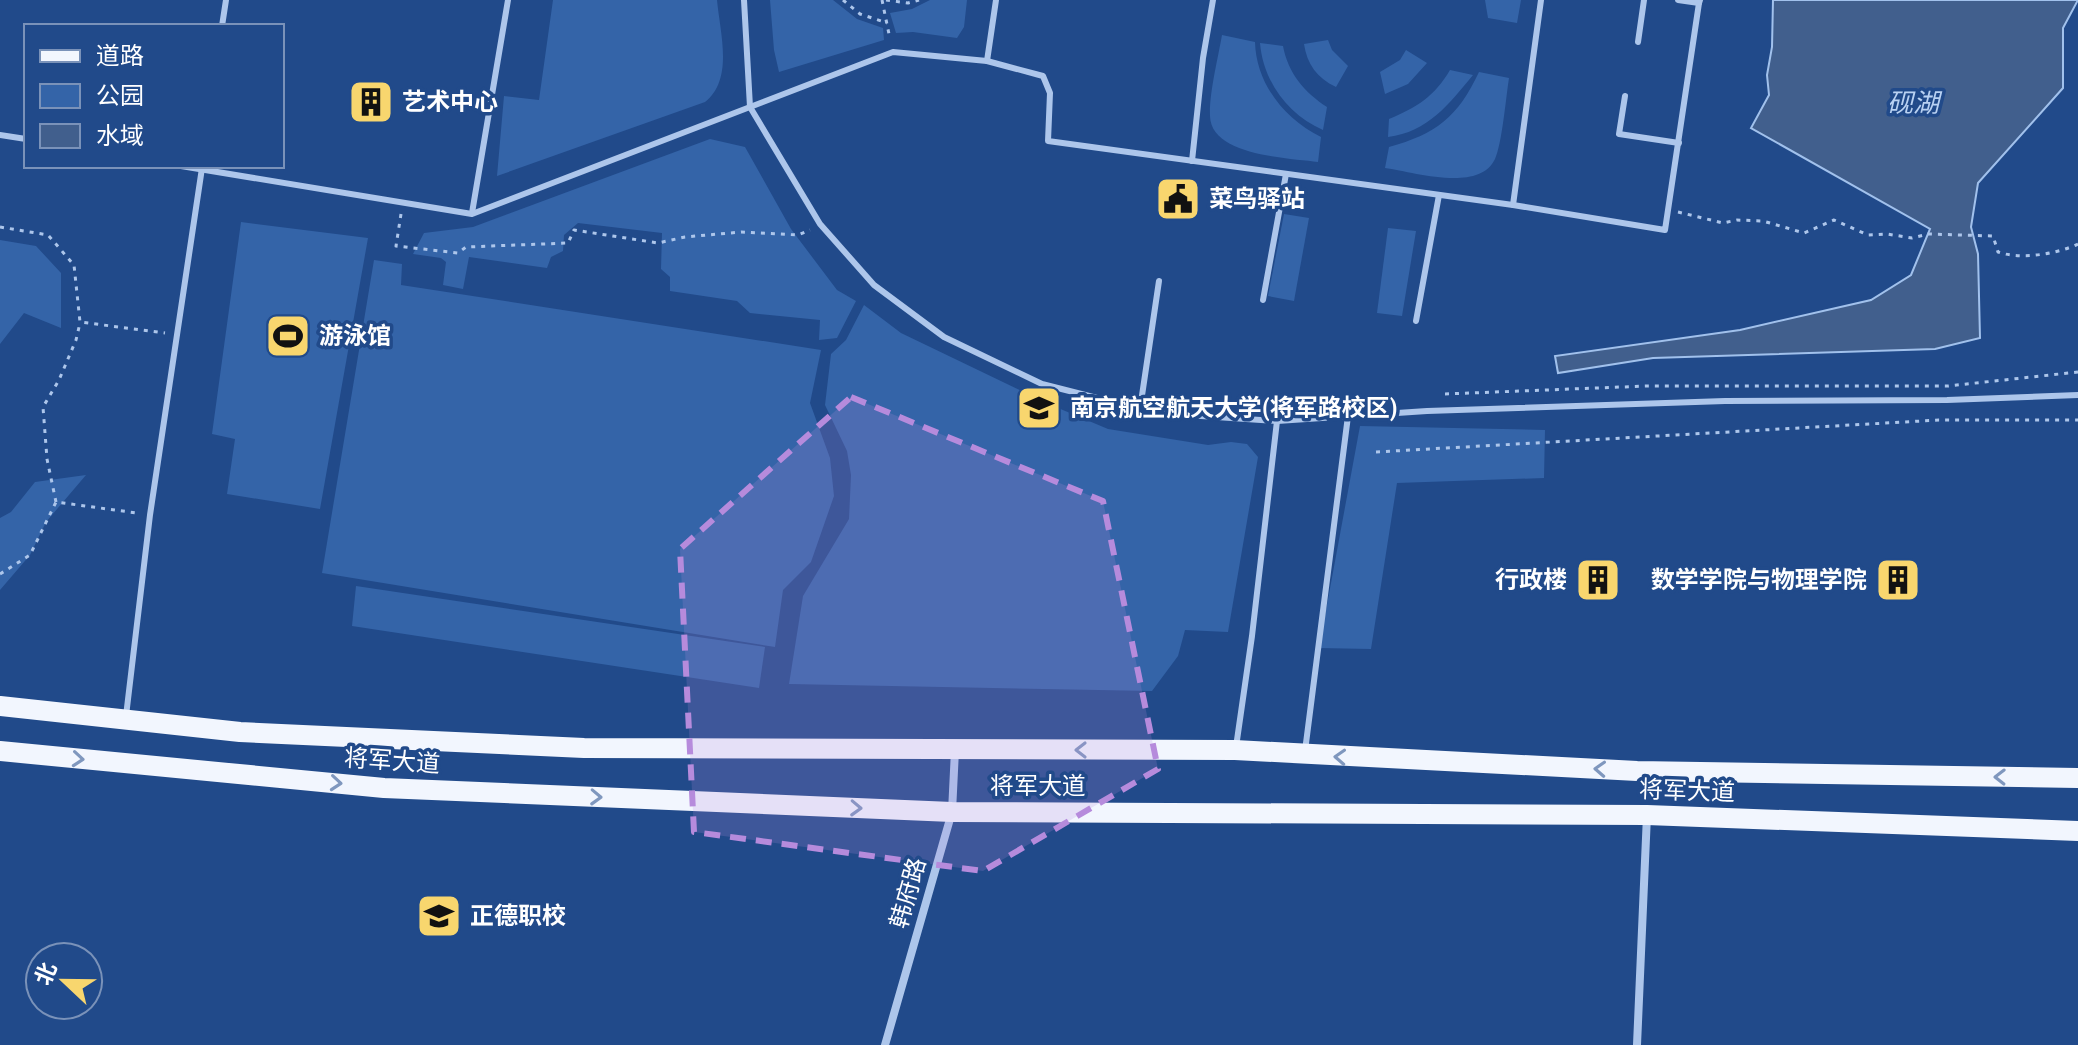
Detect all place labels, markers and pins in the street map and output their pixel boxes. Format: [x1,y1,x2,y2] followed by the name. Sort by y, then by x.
[347,78,395,126] building icon: 艺术中心
[402,88,498,116] place label: 艺术中心
[1154,175,1202,223] public building icon: 菜鸟驿站
[1209,185,1305,213] place label: 菜鸟驿站
[264,312,312,360] sports icon: 游泳馆
[319,322,391,350] place label: 游泳馆
[1015,384,1063,432] school or university icon: 南京航空航天大学(将军路校区)
[1070,394,1398,422] place label: 南京航空航天大学(将军路校区)
[1574,556,1622,604] building icon: 行政楼
[1874,556,1922,604] building icon: 数学学院与物理学院
[1495,566,1567,594] place label: 行政楼
[1651,566,1867,594] place label: 数学学院与物理学院
[415,892,463,940] school or university icon: 正德职校
[470,902,566,930] place label: 正德职校

